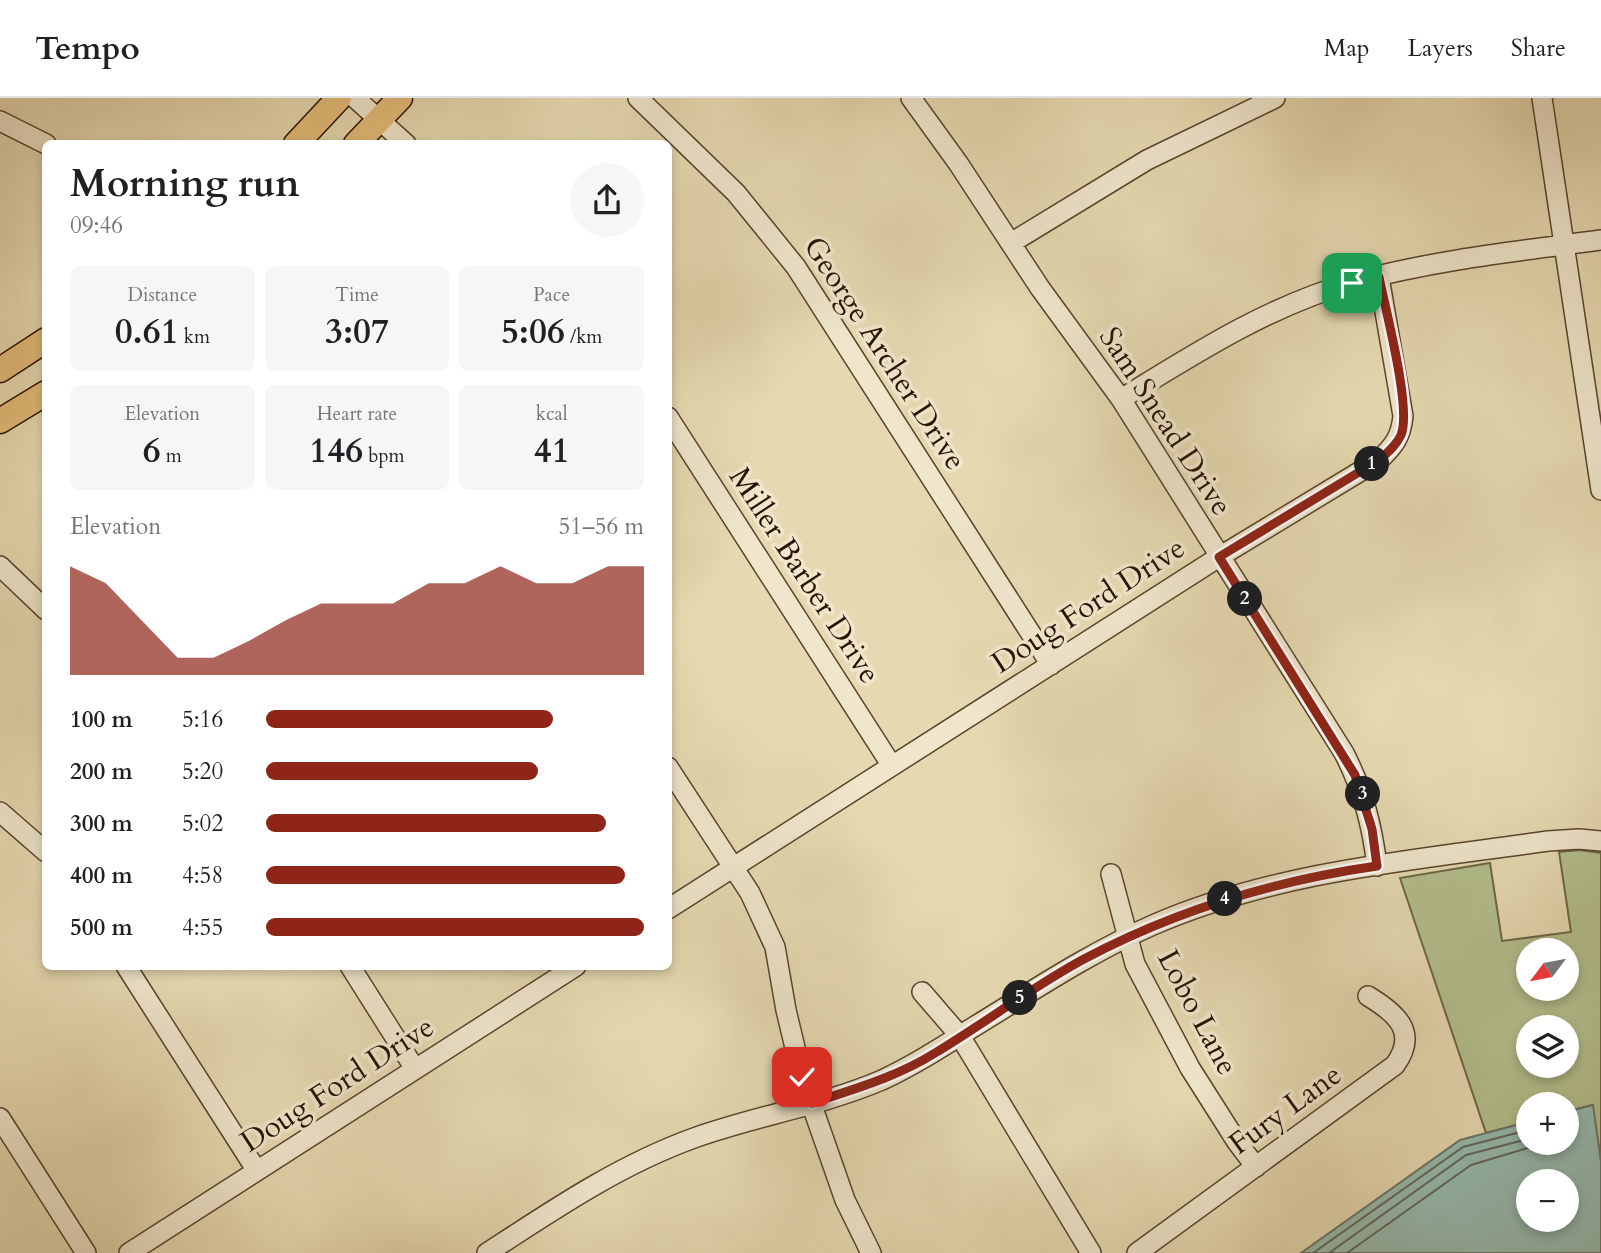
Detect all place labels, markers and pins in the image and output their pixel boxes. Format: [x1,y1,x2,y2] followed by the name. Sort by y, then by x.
[1322,253,1382,313] pin
[1354,446,1390,482] pin: 1
[1228,582,1262,616] pin: 2
[1346,776,1380,812] pin: 3
[1208,882,1242,916] pin: 4
[1002,981,1038,1016] pin: 5
[772,1047,832,1107] pin

